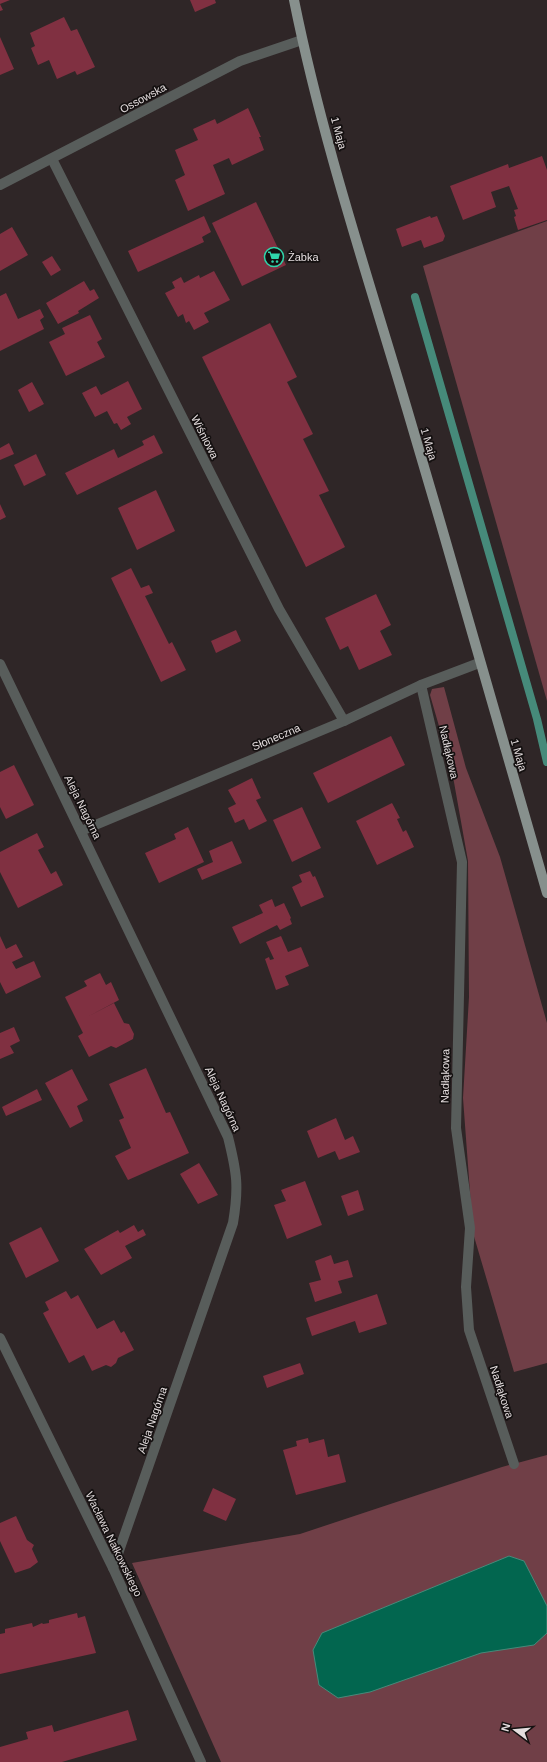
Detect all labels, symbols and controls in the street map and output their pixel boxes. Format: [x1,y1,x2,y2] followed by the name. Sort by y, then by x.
[118,80,169,115] street label: Ossowska
[329,115,349,151] street label: 1 Maja
[263,246,285,268] supermarket icon: Żabka
[288,251,319,263] place label: Żabka
[189,413,221,461] street label: Wiśniowa
[419,426,440,462] street label: 1 Maja
[250,721,303,753] street label: Słoneczna
[437,724,461,781] street label: Nadłąkowa
[509,737,530,773] street label: 1 Maja
[62,773,104,842] street label: Aleja Nagórna
[439,1048,451,1103] street label: Nadłąkowa
[203,1065,244,1134] street label: Aleja Nagórna
[488,1364,516,1421] street label: Nadłąkowa
[135,1384,169,1455] street label: Aleja Nagórna
[83,1490,145,1598] street label: Wacława Nałkowskiego
[495,1710,535,1750] north arrow
[499,1722,512,1733] text: N

